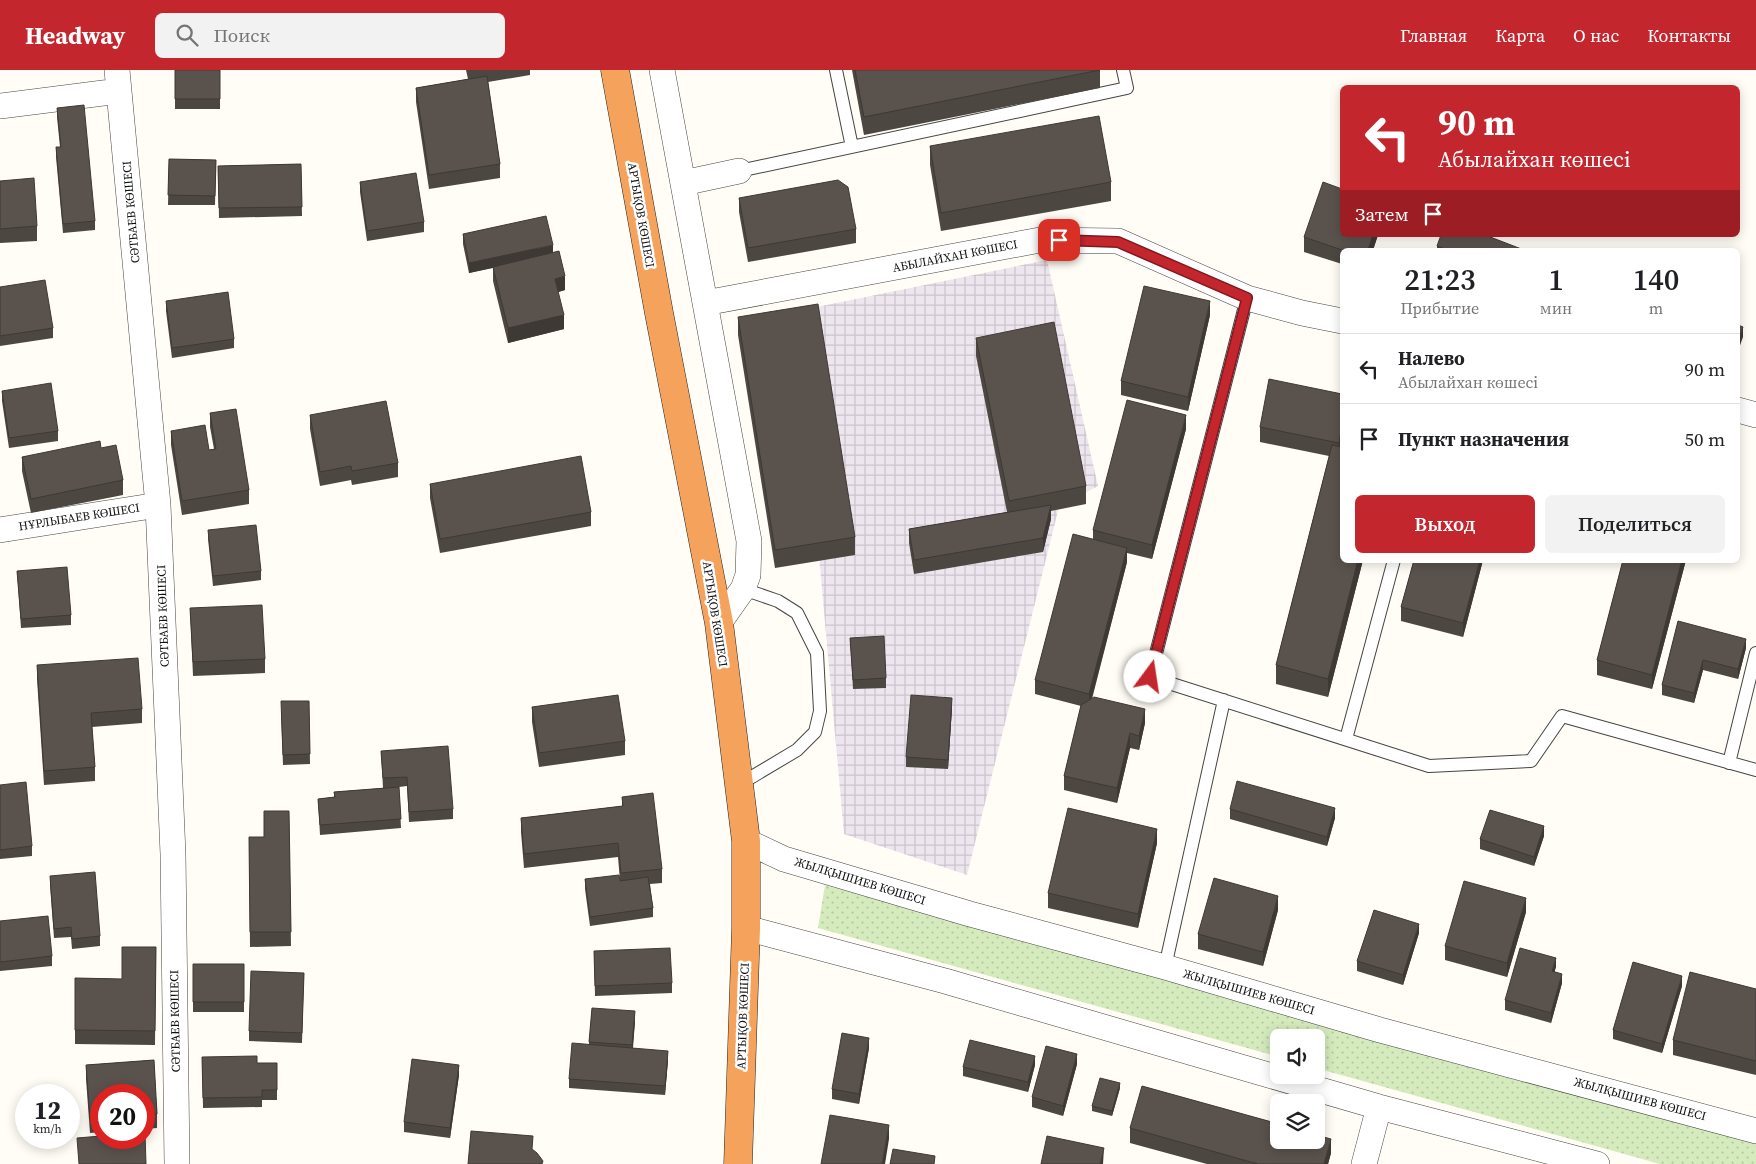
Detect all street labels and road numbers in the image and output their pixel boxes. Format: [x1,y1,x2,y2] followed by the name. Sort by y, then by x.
[119,160,143,264] street label: СӘТБАЕВ КӨШЕСІ
[624,161,658,269] street label: АРТЫҚОВ КӨШЕСІ
[891,236,1019,276] street label: АБЫЛАЙХАН КӨШЕСІ
[17,500,141,534] street label: НҰРЛЫБАЕВ КӨШЕСІ
[699,560,731,668] street label: АРТЫҚОВ КӨШЕСІ
[153,564,173,668] street label: СӘТБАЕВ КӨШЕСІ
[793,853,927,909] street label: ЖЫЛҚЫШИЕВ КӨШЕСІ
[733,962,753,1070] street label: АРТЫҚОВ КӨШЕСІ
[1181,966,1317,1018] street label: ЖЫЛҚЫШИЕВ КӨШЕСІ
[166,970,184,1072] street label: СӘТБАЕВ КӨШЕСІ
[1572,1074,1708,1124] street label: ЖЫЛҚЫШИЕВ КӨШЕСІ

